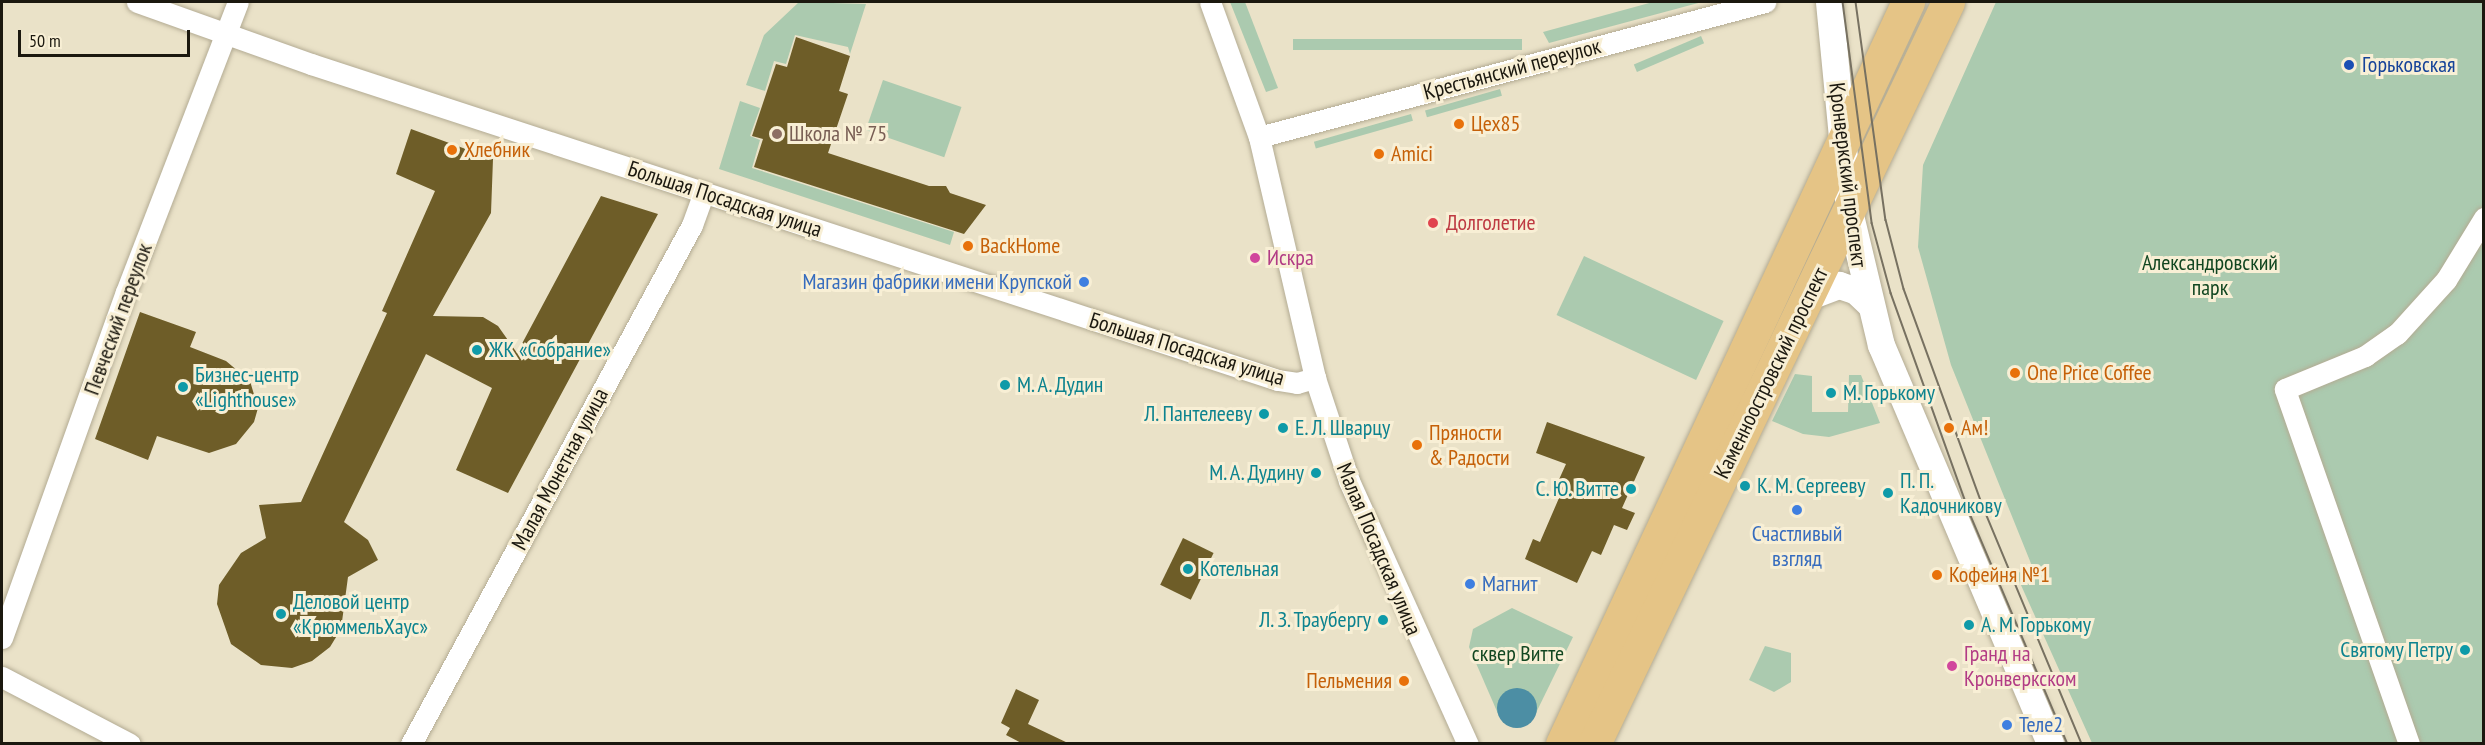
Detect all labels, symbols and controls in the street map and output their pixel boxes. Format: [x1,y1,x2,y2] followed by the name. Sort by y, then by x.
[21,18,194,56] scale bar
[29,29,61,52] text: 50 m
[1420,33,1604,105] street label: Крестьянский переулок
[2362,52,2456,78] place label: Горьковская
[2340,56,2358,74] marker: Горьковская
[1824,81,1872,269] street label: Кронверкский проспект
[1471,111,1520,137] place label: Цех85
[1452,117,1466,131] marker: Цех85
[789,121,887,147] place label: Школа № 75
[770,127,784,141] marker: Школа № 75
[464,137,530,163] place label: Хлебник
[1391,141,1433,167] place label: Amici
[445,143,459,157] marker: Хлебник
[1372,147,1386,161] marker: Amici
[625,155,825,243] street label: Большая Посадская улица
[1446,210,1536,236] place label: Долголетие
[1424,214,1442,232] marker: Долголетие
[980,233,1060,259] place label: BackHome
[961,239,975,253] marker: BackHome
[78,240,158,398] street label: Певческий переулок
[1267,245,1314,271] place label: Искра
[2142,249,2278,300] park label: Александровский парк
[1248,251,1262,265] marker: Искра
[1708,263,1834,483] street label: Каменноостровский проспект
[802,269,1072,295] place label: Магазин фабрики имени Крупской
[1077,275,1091,289] marker: Магазин фабрики имени Крупской
[1086,307,1288,391] street label: Большая Посадская улица
[489,337,611,363] place label: ЖК «Собрание»
[470,343,484,357] marker: ЖК «Собрание»
[2027,360,2152,386] place label: One Price Coffee
[195,361,299,412] place label: Бизнес-центр «Lighthouse»
[2008,366,2022,380] marker: One Price Coffee
[1017,372,1107,398] place label: М. А. Дудин
[998,378,1012,392] marker: М. А. Дудин
[176,380,190,394] marker: Бизнес-центр «Lighthouse»
[1843,380,1936,406] place label: М. Горькому
[506,384,614,554] street label: Малая Монетная улица
[1824,386,1838,400] marker: М. Горькому
[1143,401,1252,427] place label: Л. Пантелееву
[1257,407,1271,421] marker: Л. Пантелееву
[1295,415,1393,441] place label: Е. Л. Шварцу
[1961,415,1988,441] place label: Ам!
[1429,419,1510,470] place label: Пряности & Радости
[1276,421,1290,435] marker: Е. Л. Шварцу
[1942,421,1956,435] marker: Ам!
[1410,438,1424,452] marker: Пряности & Радости
[1331,459,1427,639] street label: Малая Посадская улица
[1205,460,1304,486] place label: М. А. Дудину
[1309,466,1323,480] marker: М. А. Дудину
[1900,467,2002,518] place label: П. П. Кадочникову
[1757,473,1869,499] place label: К. М. Сергееву
[1533,476,1619,502] place label: С. Ю. Витте
[1738,479,1752,493] marker: К. М. Сергееву
[1624,482,1638,496] marker: С. Ю. Витте
[1881,486,1895,500] marker: П. П. Кадочникову
[1790,503,1804,517] marker: Счастливый взгляд
[1752,520,1842,572] place label: Счастливый взгляд
[1200,556,1279,582] place label: Котельная
[1181,562,1195,576] marker: Котельная
[1949,562,2050,588] place label: Кофейня №1
[1930,568,1944,582] marker: Кофейня №1
[1482,571,1538,597] place label: Магнит
[1463,577,1477,591] marker: Магнит
[293,588,428,640] place label: Деловой центр «КрюммельХаус»
[274,607,288,621] marker: Деловой центр «КрюммельХаус»
[1256,607,1371,633] place label: Л. З. Траубергу
[1981,612,2094,638] place label: А. М. Горькому
[1376,613,1390,627] marker: Л. З. Траубергу
[1962,618,1976,632] marker: А. М. Горькому
[2340,637,2453,663] place label: Святому Петру
[1964,640,2076,692] place label: Гранд на Кронверкском
[1472,641,1564,667] park label: сквер Витте
[2458,643,2472,657] marker: Святому Петру
[1945,659,1959,673] marker: Гранд на Кронверкском
[1306,668,1392,694] place label: Пельмения
[1397,674,1411,688] marker: Пельмения
[2019,712,2063,738] place label: Теле2
[2000,718,2014,732] marker: Теле2

